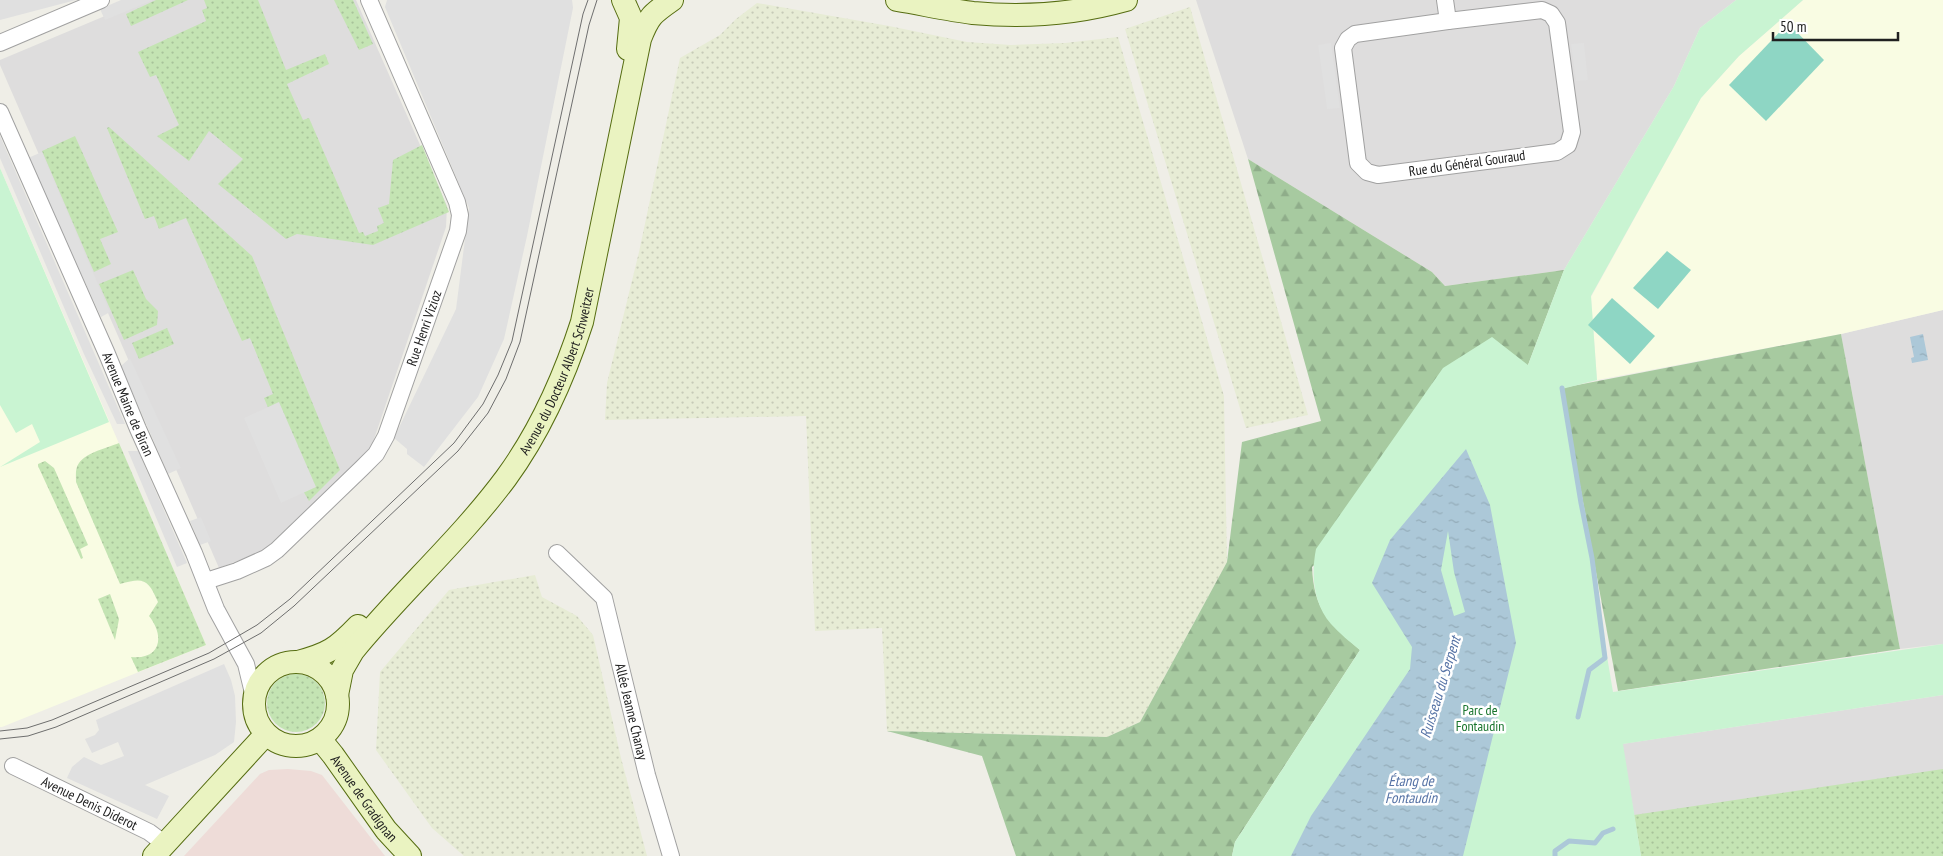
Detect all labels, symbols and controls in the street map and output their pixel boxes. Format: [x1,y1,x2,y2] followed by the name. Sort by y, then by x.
[1773,10,1898,42] scale bar
[1780,17,1806,36] text: 50 m
[1408,146,1526,180] street label: Rue du Général Gouraud
[515,286,598,458] street label: Avenue du Docteur Albert Schweitzer
[402,288,446,368] street label: Rue Henri Vizioz
[98,350,158,459] street label: Avenue Maine de Biran
[1416,632,1465,740] water label: Ruisseau du Serpent
[611,662,652,762] street label: Allée Jeanne Chanay
[1456,701,1504,735] park label: Parc de Fontaudin
[327,751,401,846] street label: Avenue de Gradignan
[1385,771,1439,807] water label: Étang de Fontaudin
[39,772,141,834] street label: Avenue Denis Diderot

